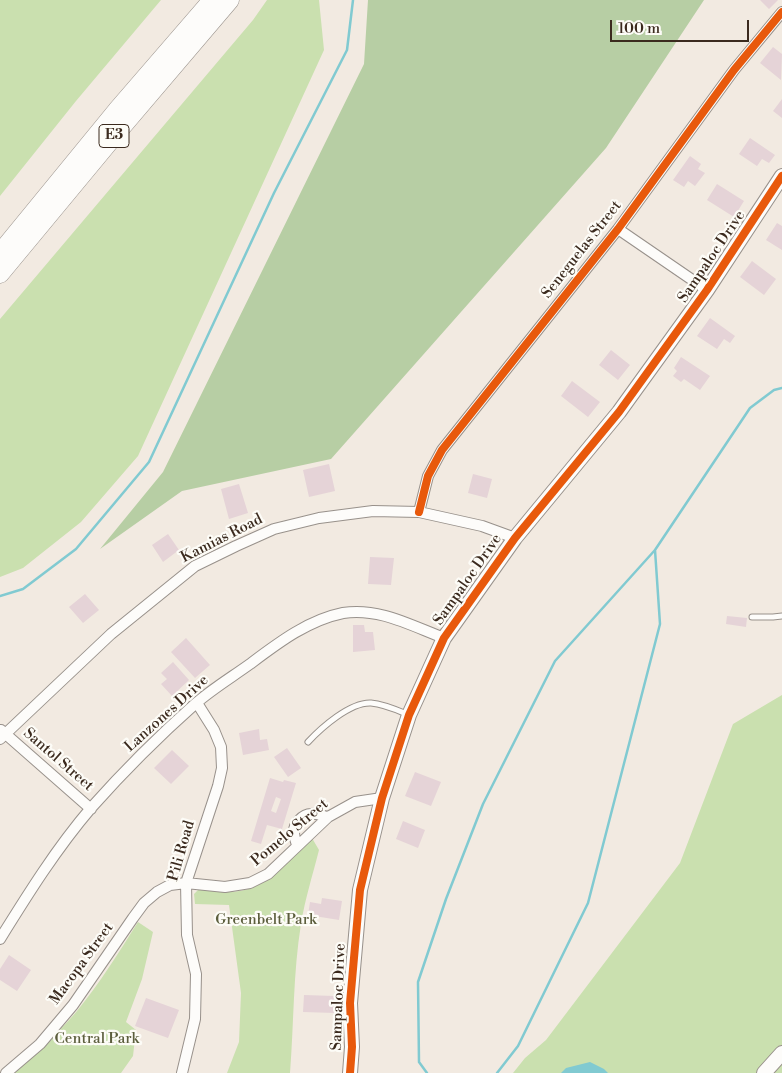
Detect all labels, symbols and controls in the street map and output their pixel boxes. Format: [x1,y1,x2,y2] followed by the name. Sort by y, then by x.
[612,10,751,42] scale bar
[618,19,660,38] text: 100 m
[99,124,129,148] road number: E3
[538,198,626,302] street label: Seneguelas Street
[675,208,749,306] street label: Sampaloc Drive
[178,511,266,567] street label: Kamias Road
[430,531,506,629] street label: Sampaloc Drive
[121,672,213,756] street label: Lanzones Drive
[19,725,97,795] street label: Santol Street
[248,796,332,870] street label: Pomelo Street
[165,818,199,884] street label: Pili Road
[215,911,317,929] park label: Greenbelt Park
[46,919,118,1009] street label: Macopa Street
[328,943,350,1051] street label: Sampaloc Drive
[55,1030,139,1048] park label: Central Park

